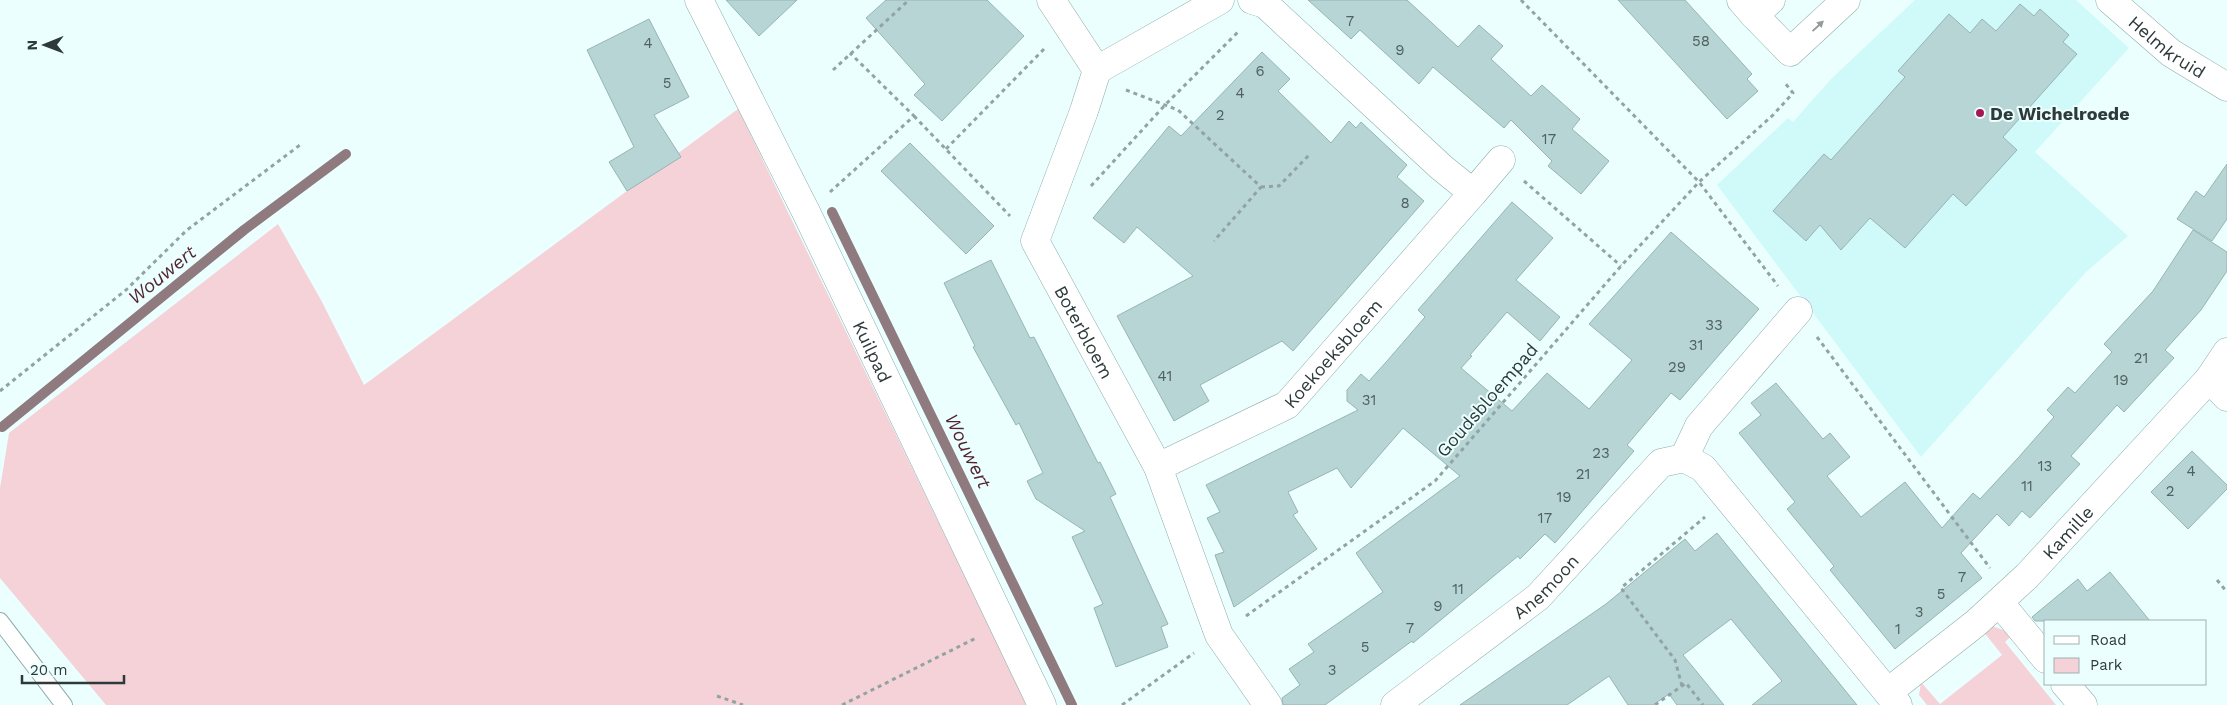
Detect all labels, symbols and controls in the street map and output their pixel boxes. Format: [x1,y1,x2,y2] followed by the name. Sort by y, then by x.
[2125,11,2209,82] street label: Helmkruid
[1346,12,1354,30] house number: 7
[20,20,70,70] north arrow
[1812,20,1824,32] one-way arrow
[1692,32,1710,50] house number: 58
[643,34,653,52] house number: 4
[24,40,40,51] text: N
[1395,41,1405,59] house number: 9
[1255,62,1265,80] house number: 6
[663,74,671,92] house number: 5
[1235,84,1245,102] house number: 4
[1990,103,2130,124] place label: De Wichelroede
[1216,106,1224,124] house number: 2
[1974,107,1986,119] marker: De Wichelroede
[1542,130,1556,148] house number: 17
[1400,194,1410,212] house number: 8
[124,241,201,309] water label: Wouwert
[1051,282,1118,382] street label: Boterbloem
[1279,294,1386,412] street label: Koekoeksbloem
[1705,316,1723,334] house number: 33
[849,317,896,385] street label: Kuilpad
[1689,336,1703,354] house number: 31
[1432,339,1542,461] street label: Goudsbloempad
[2134,349,2148,367] house number: 21
[1668,358,1686,376] house number: 29
[1158,367,1172,385] house number: 41
[2113,371,2129,389] house number: 19
[1362,391,1376,409] house number: 31
[940,410,996,492] water label: Wouwert
[1592,444,1610,462] house number: 23
[2038,457,2052,475] house number: 13
[2186,462,2196,480] house number: 4
[1576,465,1590,483] house number: 21
[2021,477,2033,495] house number: 11
[2166,482,2174,500] house number: 2
[1556,488,1572,506] house number: 19
[2038,501,2097,563] street label: Kamille
[1538,509,1552,527] house number: 17
[1509,550,1583,623] street label: Anemoon
[1958,568,1966,586] house number: 7
[1452,580,1464,598] house number: 11
[1937,585,1945,603] house number: 5
[1433,597,1443,615] house number: 9
[1915,603,1923,621] house number: 3
[1406,619,1414,637] house number: 7
[1895,620,1901,638] house number: 1
[2044,620,2207,685] legend
[2090,631,2127,649] text: Road
[1361,638,1369,656] house number: 5
[22,652,125,684] scale bar
[2090,656,2123,674] text: Park
[30,661,68,679] text: 20 m
[1328,661,1336,679] house number: 3

